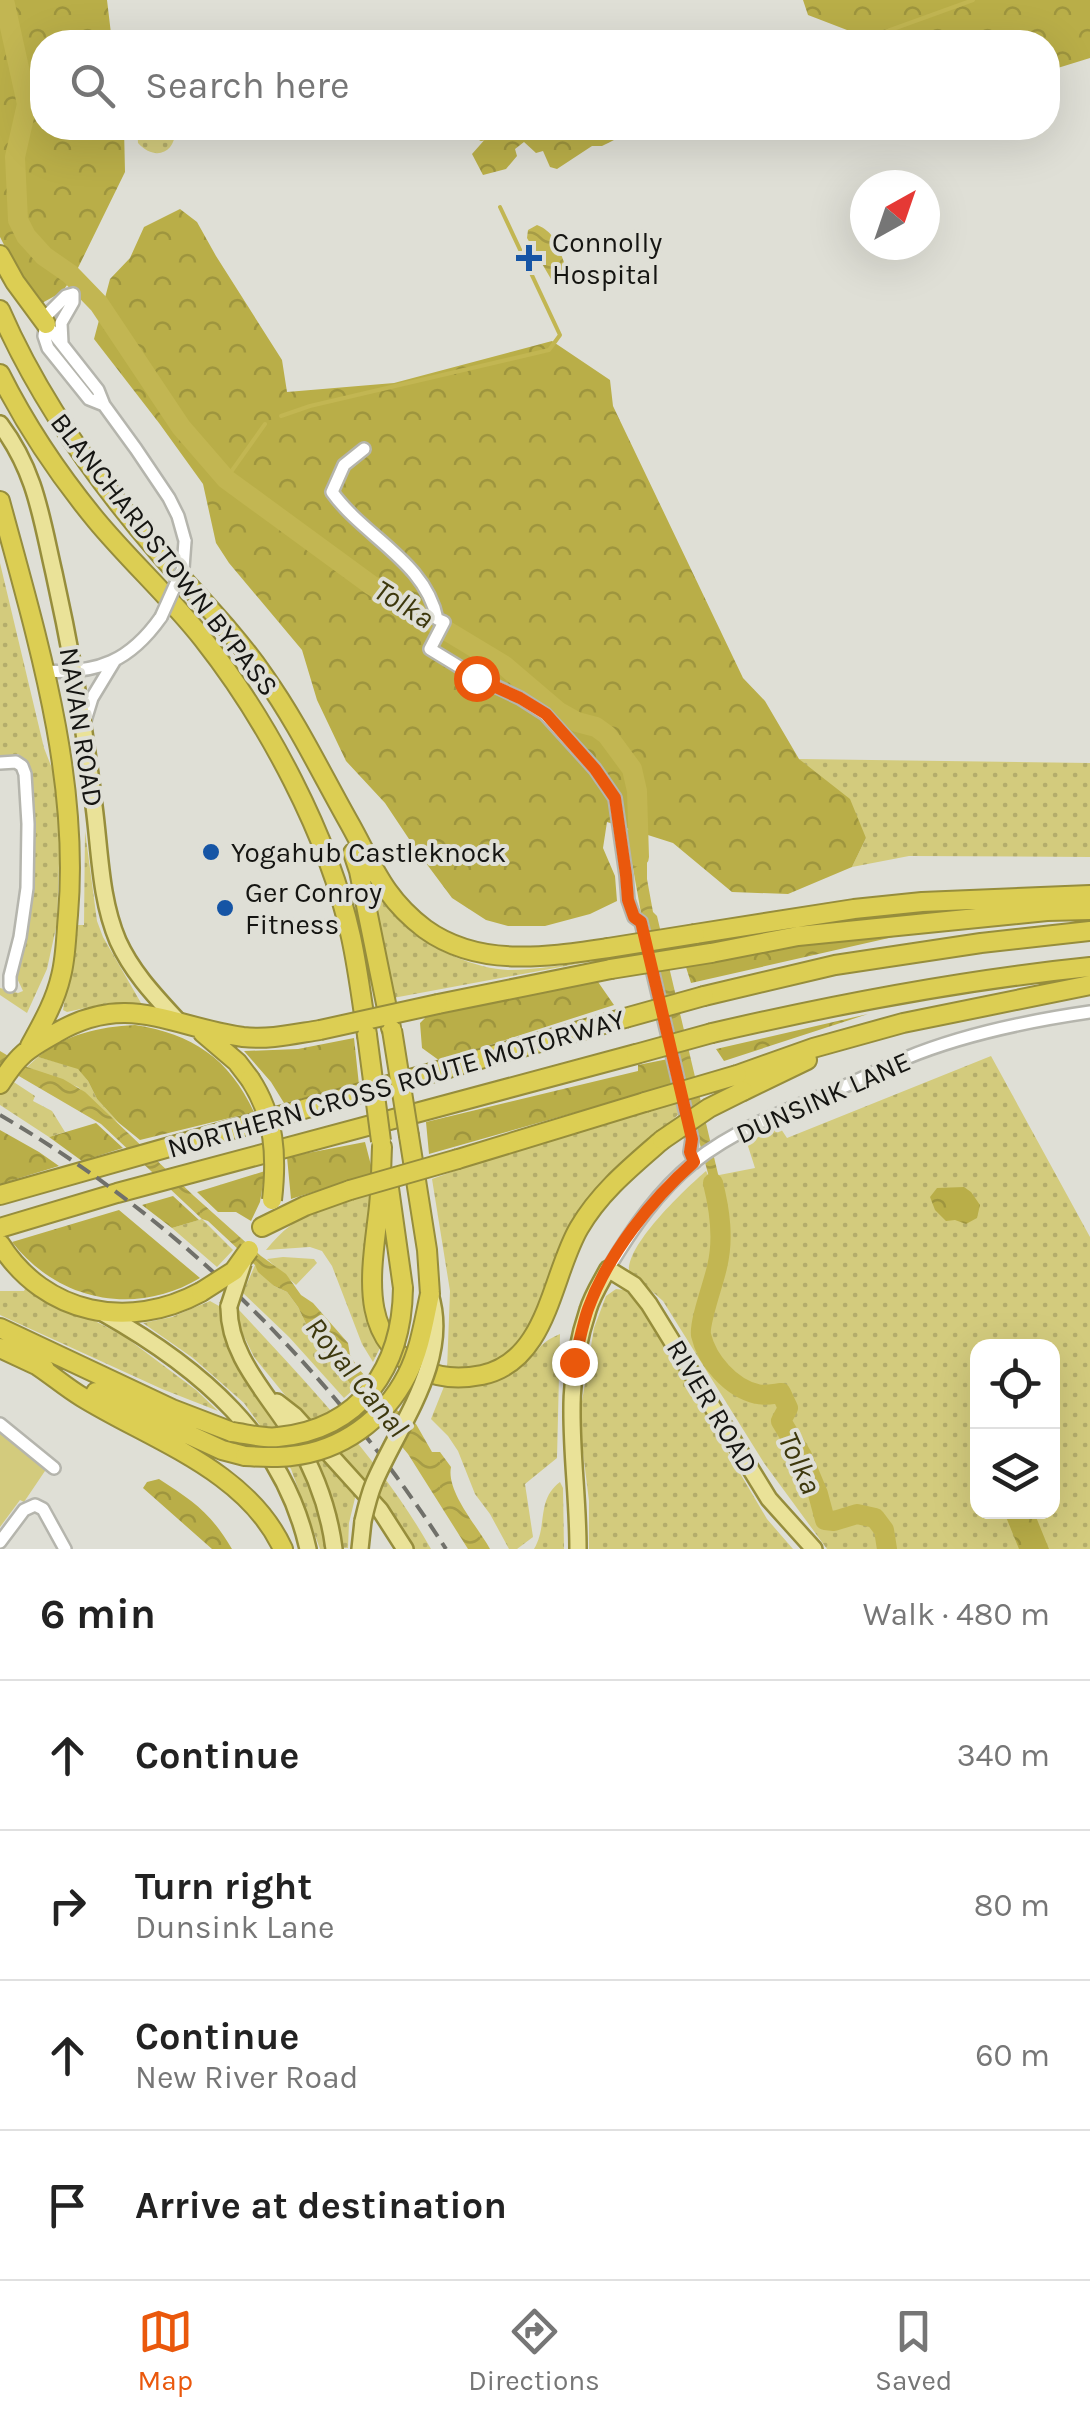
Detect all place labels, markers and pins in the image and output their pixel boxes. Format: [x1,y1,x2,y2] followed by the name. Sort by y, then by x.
[552,226,662,291] place label: Connolly Hospital
[516,245,542,271] marker: Connolly Hospital
[231,836,506,869] place label: Yogahub Castleknock
[200,841,222,863] marker: Yogahub Castleknock
[245,876,382,941] place label: Ger Conroy Fitness
[214,897,236,919] marker: Ger Conroy Fitness

